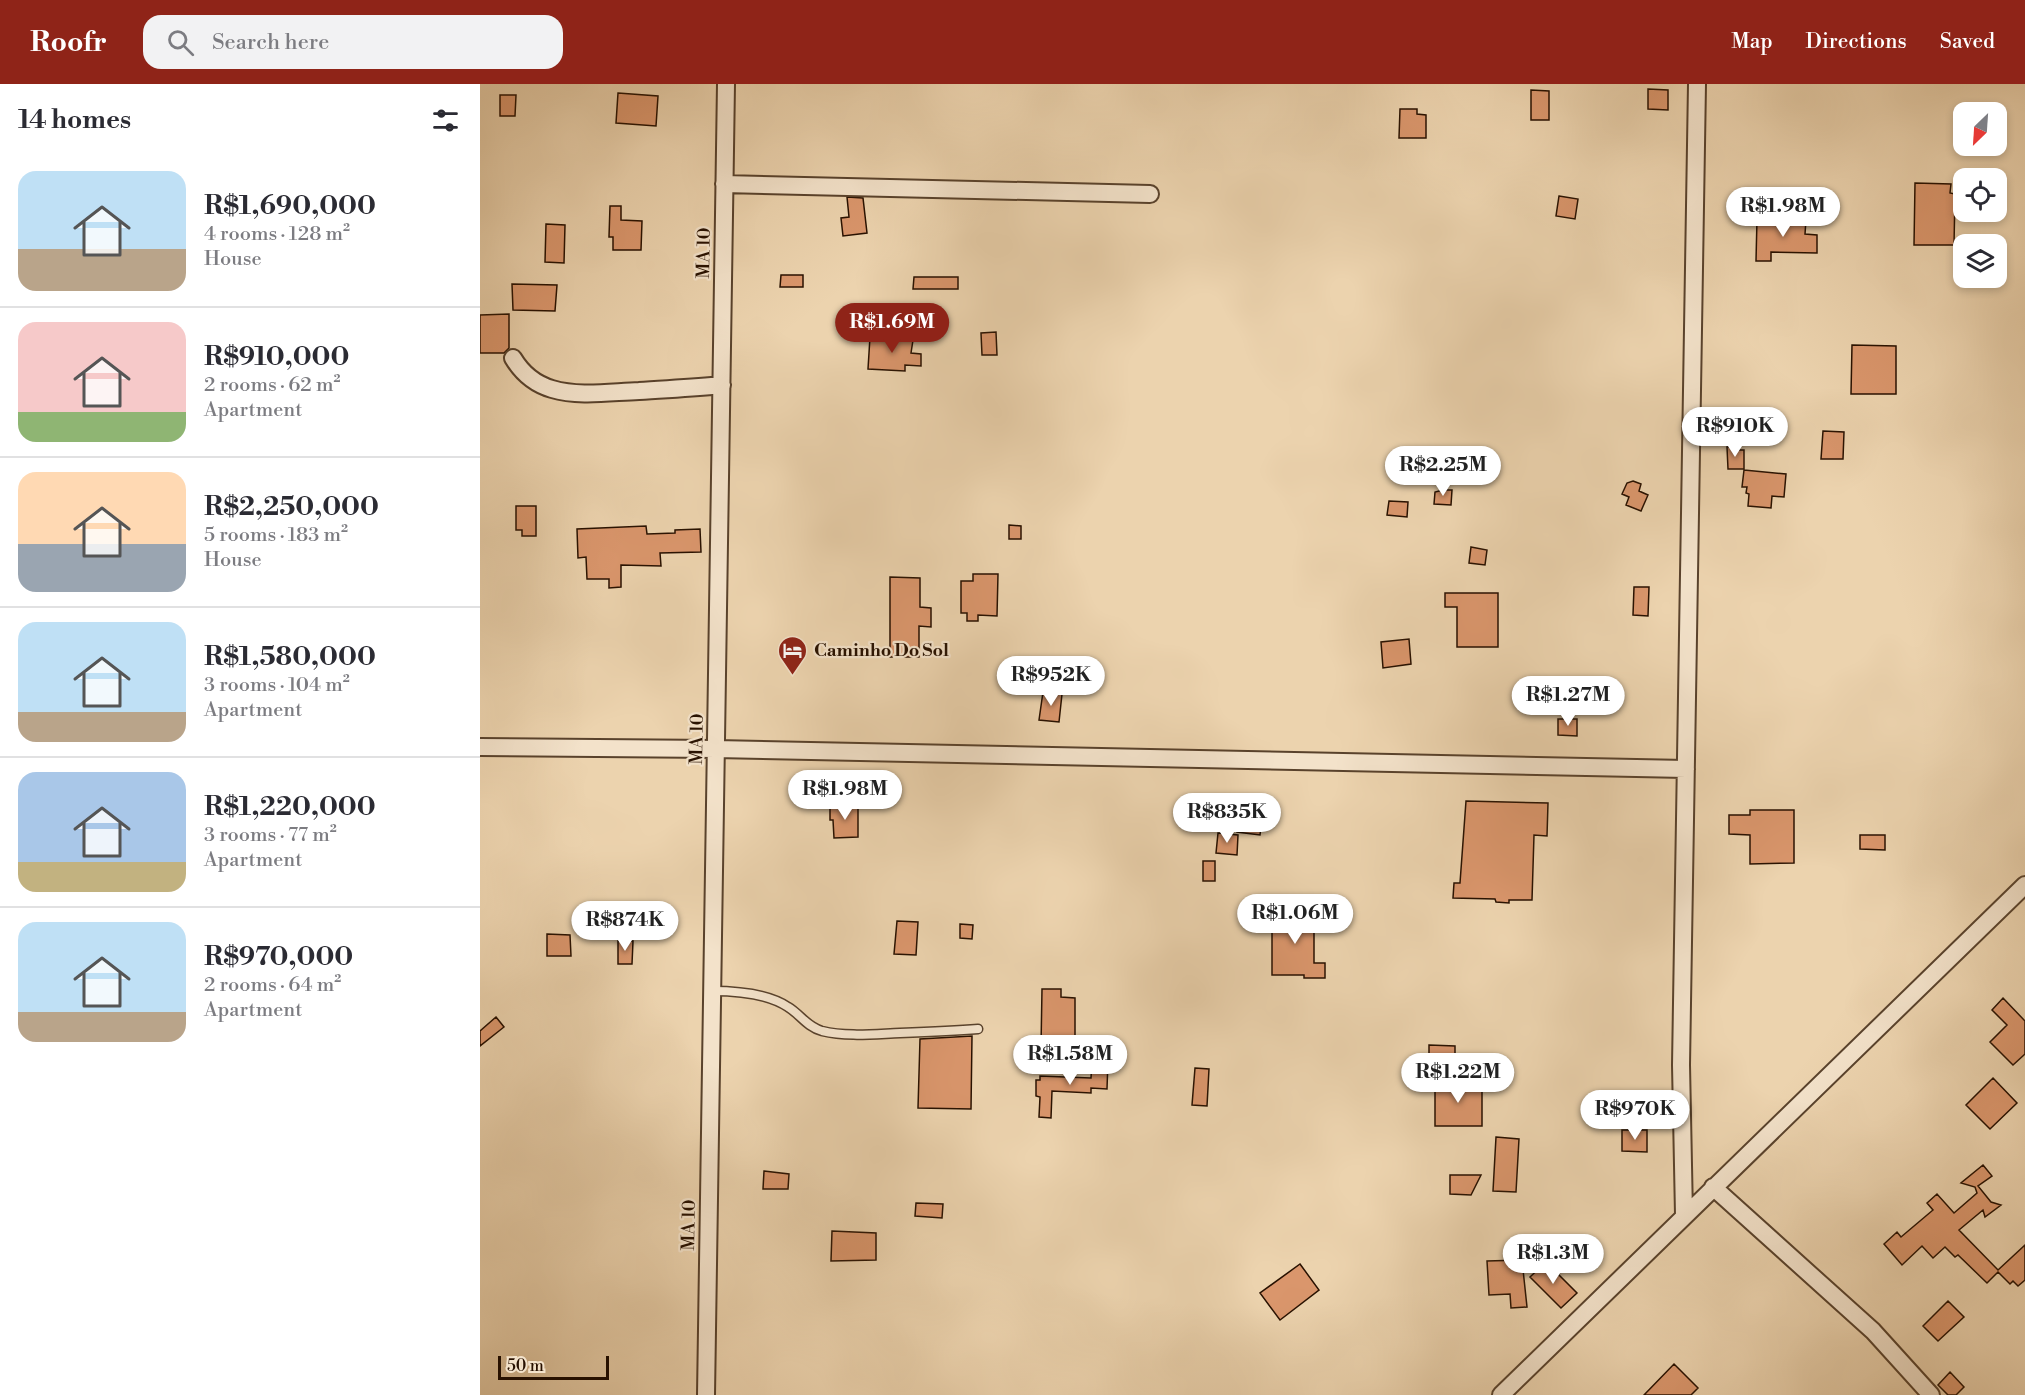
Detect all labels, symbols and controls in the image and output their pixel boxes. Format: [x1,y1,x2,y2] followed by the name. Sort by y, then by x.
[143,15,563,69] search box
[30,25,107,60] text: Roofr
[164,26,197,59] icon: search
[212,29,329,56] text: Search here
[1731,29,1773,55] text: Map
[1806,29,1907,55] text: Directions
[1940,29,1995,55] text: Saved
[1953,102,2007,156] north arrow
[1953,102,2007,288] map controls
[18,104,131,136] text: 14 homes
[429,104,462,137] icon: filters
[1953,168,2007,222] button: locate
[1728,187,1838,238] pin: R$1.98M
[204,190,376,222] text: R$1,690,000
[1740,194,1826,219] text: R$1.98M
[66,195,138,267] icon: home
[204,222,350,247] text: 4 rooms · 128 m²
[692,227,716,279] street label: MA 10
[1953,234,2007,288] button: layers
[204,247,262,272] text: House
[837,303,947,354] pin: R$1.69M
[849,310,935,335] text: R$1.69M
[204,341,349,373] text: R$910,000
[66,346,138,418] icon: home
[204,373,340,398] text: 2 rooms · 62 m²
[204,398,302,423] text: Apartment
[1686,407,1784,458] pin: R$910K
[1696,414,1774,439] text: R$910K
[1388,446,1498,497] pin: R$2.25M
[1399,453,1487,478] text: R$2.25M
[204,491,379,523] text: R$2,250,000
[66,496,138,568] icon: home
[204,523,348,548] text: 5 rooms · 183 m²
[204,548,262,573] text: House
[777,634,809,676] hotel icon: Caminho Do Sol
[814,639,949,662] place label: Caminho Do Sol
[204,641,376,673] text: R$1,580,000
[66,646,138,718] icon: home
[1002,656,1100,707] pin: R$952K
[1011,663,1091,688] text: R$952K
[204,673,350,698] text: 3 rooms · 104 m²
[1513,676,1623,727] pin: R$1.27M
[1526,683,1610,708] text: R$1.27M
[204,698,302,723] text: Apartment
[685,713,709,765] street label: MA 10
[790,770,900,821] pin: R$1.98M
[802,777,888,802] text: R$1.98M
[204,791,376,823] text: R$1,220,000
[1178,793,1276,844] pin: R$835K
[66,796,138,868] icon: home
[1187,800,1267,825] text: R$835K
[204,823,337,848] text: 3 rooms · 77 m²
[204,848,302,873] text: Apartment
[1240,894,1350,945] pin: R$1.06M
[576,901,674,952] pin: R$874K
[1251,901,1339,926] text: R$1.06M
[585,908,665,933] text: R$874K
[204,941,353,973] text: R$970,000
[66,946,138,1018] icon: home
[204,973,341,998] text: 2 rooms · 64 m²
[204,998,302,1023] text: Apartment
[1015,1035,1125,1086] pin: R$1.58M
[1027,1042,1113,1067] text: R$1.58M
[1403,1053,1513,1104] pin: R$1.22M
[1415,1060,1501,1085] text: R$1.22M
[1586,1090,1684,1141] pin: R$970K
[1594,1097,1676,1122] text: R$970K
[677,1199,701,1251] street label: MA 10
[1504,1234,1602,1285] pin: R$1.3M
[1517,1241,1589,1266] text: R$1.3M
[498,1353,609,1380] scale bar
[507,1356,544,1376] text: 50 m

